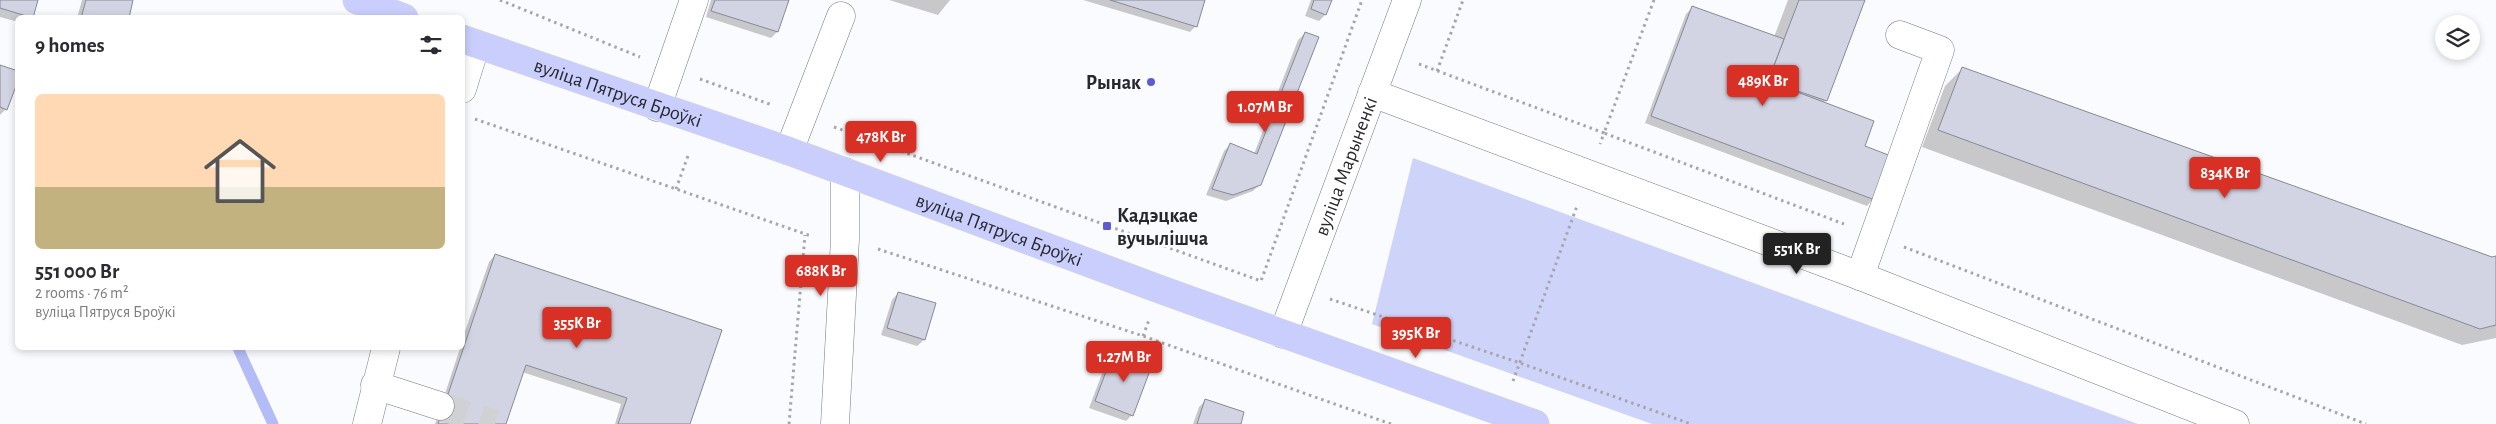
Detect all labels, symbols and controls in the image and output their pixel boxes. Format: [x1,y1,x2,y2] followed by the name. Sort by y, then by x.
[2435,15,2480,60] map controls
[2435,15,2480,60] button: layers
[417,31,445,59] icon: filters
[35,35,105,56] text: 9 homes
[531,55,704,131] street label: вуліца Пятруся Броўкі
[1717,64,1809,107] pin: 489K Br
[1086,73,1141,93] place label: Рынак
[1738,73,1788,89] text: 489K Br
[1145,76,1157,88] marker: Рынак
[1213,90,1317,133] pin: 1.07M Br
[1311,94,1381,239] street label: вуліца Марыненкі
[1238,99,1292,115] text: 1.07M Br
[835,120,927,163] pin: 478K Br
[195,126,285,216] icon: home
[856,129,906,145] text: 478K Br
[2179,156,2271,199] pin: 834K Br
[2200,165,2250,181] text: 834K Br
[913,190,1085,270] street label: вуліца Пятруся Броўкі
[1117,206,1209,249] place label: Кадэцкае вучылішча
[1101,220,1113,232] marker: Кадэцкае вучылішча
[1751,232,1843,275] pin: 551K Br
[1774,241,1820,257] text: 551K Br
[775,254,867,297] pin: 688K Br
[35,261,119,282] text: 551 000 Br
[796,263,846,279] text: 688K Br
[35,285,129,301] text: 2 rooms · 76 m²
[35,304,176,320] text: вуліца Пятруся Броўкі
[531,306,623,349] pin: 355K Br
[553,315,601,331] text: 355K Br
[1370,316,1462,359] pin: 395K Br
[1392,325,1440,341] text: 395K Br
[1072,340,1176,383] pin: 1.27M Br
[1097,349,1151,365] text: 1.27M Br

